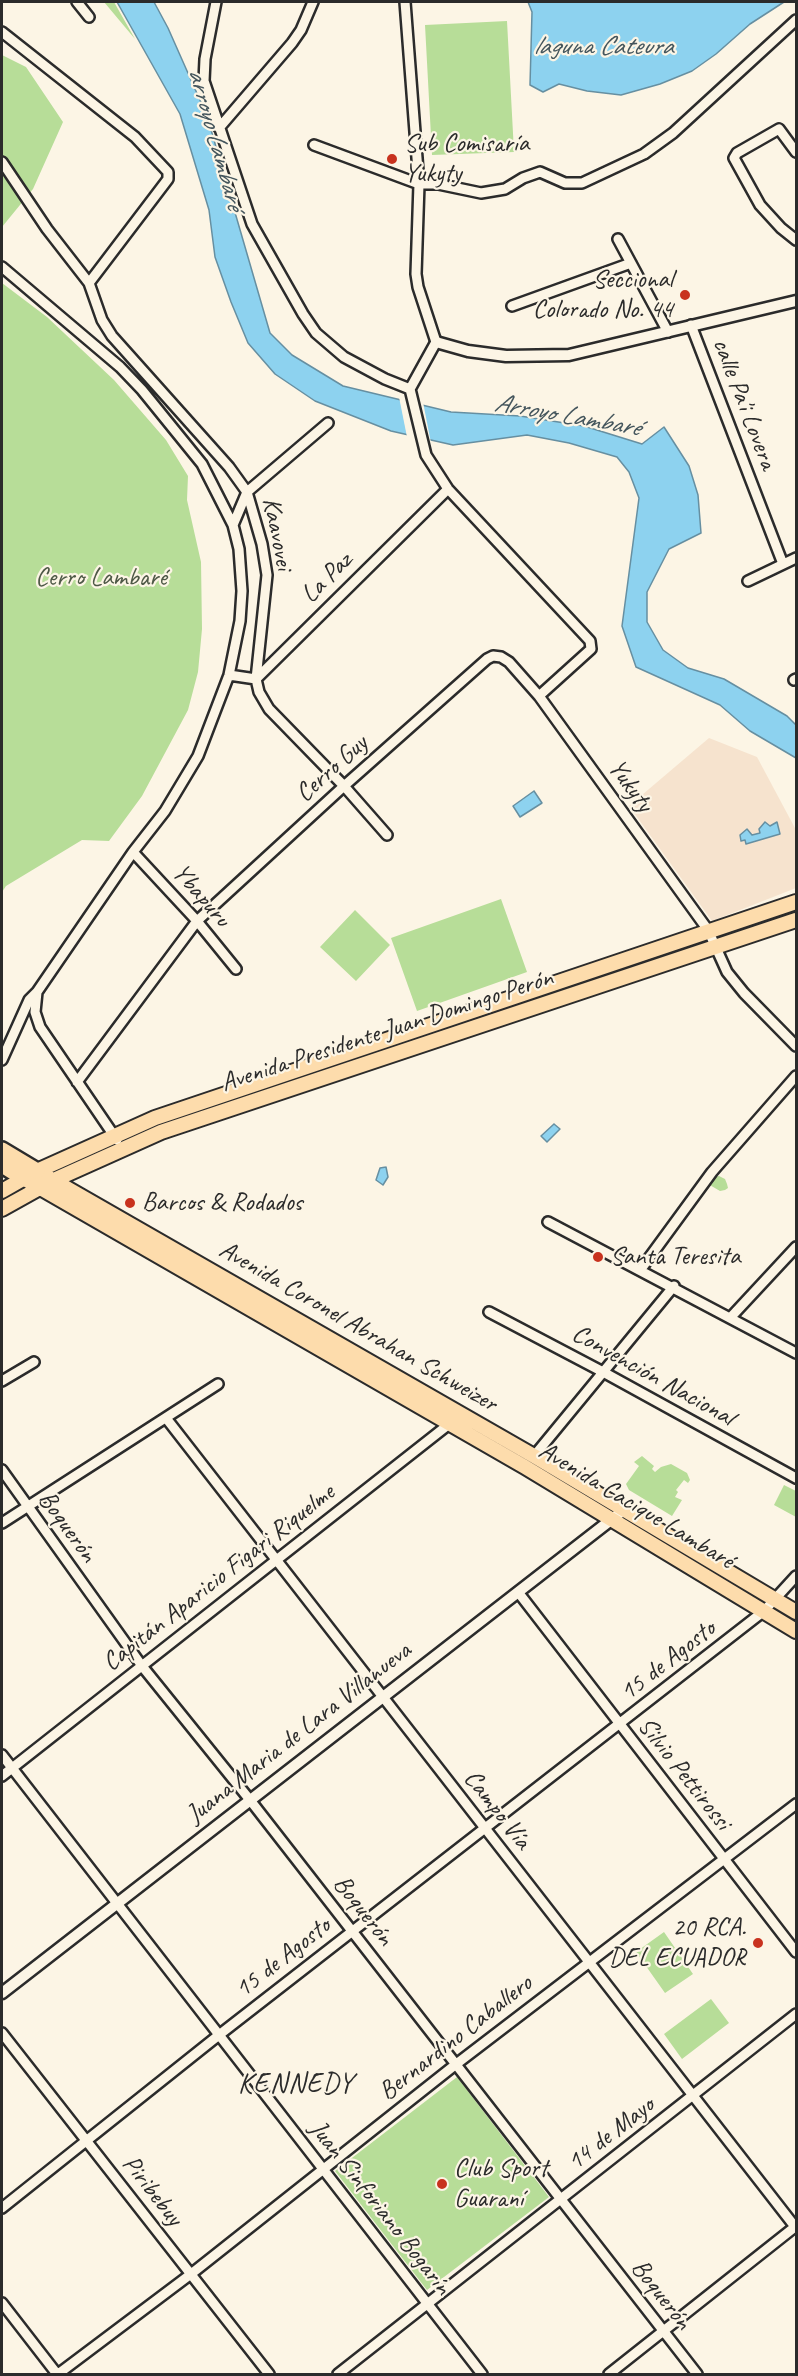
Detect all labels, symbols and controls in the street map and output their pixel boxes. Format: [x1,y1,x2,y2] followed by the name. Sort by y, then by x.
[533,31,673,63] water label: laguna Cateura
[179,65,251,213] water label: arroyo Lambaré
[404,128,529,190] place label: Sub Comisaría Yukyty
[385,152,399,166] marker: Sub Comisaría Yukyty
[533,264,673,326] place label: Seccional Colorado No. 44
[678,288,692,302] marker: Seccional Colorado No. 44
[705,334,783,474] street label: calle Pa'i Lovera
[492,387,642,445] water label: Arroyo Lambaré
[255,495,299,573] street label: Kaavovei
[295,546,359,610] street label: La Paz
[35,562,167,594] park label: Cerro Lambaré
[290,729,374,809] street label: Cerro Guy
[601,754,659,818] street label: Yukyty
[165,858,237,934] street label: Ybapuru
[217,963,557,1099] street label: Avenida Presidente Juan Domingo Perón
[142,1187,302,1219] place label: Barcos & Rodados
[123,1196,137,1210] marker: Barcos & Rodados
[213,1235,503,1419] street label: Avenida Coronel Abrahan Schweizer
[610,1241,740,1273] place label: Santa Teresita
[591,1250,605,1264] marker: Santa Teresita
[566,1319,740,1433] street label: Convención Nacional
[533,1435,739,1577] street label: Avenida Cacique Lambaré
[97,1478,341,1678] street label: Capitán Aparicio Figari Riquelme
[31,1485,103,1569] street label: Boquerón
[614,1614,722,1708] street label: 15 de Agosto
[180,1636,418,1830] street label: Juana Maria de Lara Villanueva
[630,1711,738,1837] street label: Silvio Pettirossi
[456,1764,538,1856] street label: Campo Vía
[326,1870,400,1952] street label: Boquerón
[229,1911,337,2005] street label: 15 de Agosto
[609,1912,746,1973] place label: 20 RCA. DEL ECUADOR
[751,1936,765,1950] marker: 20 RCA. DEL ECUADOR
[373,1968,539,2108] street label: Bernardino Caballero
[238,2068,354,2102] district label: KENNEDY
[561,2090,661,2178] street label: 14 de Mayo
[302,2114,458,2302] street label: Juan Sinforiano Bogarín
[115,2149,189,2233] street label: Piribebuy
[454,2153,548,2214] place label: Club Sport Guaraní
[435,2177,449,2191] marker: Club Sport Guaraní
[624,2254,698,2336] street label: Boquerón

